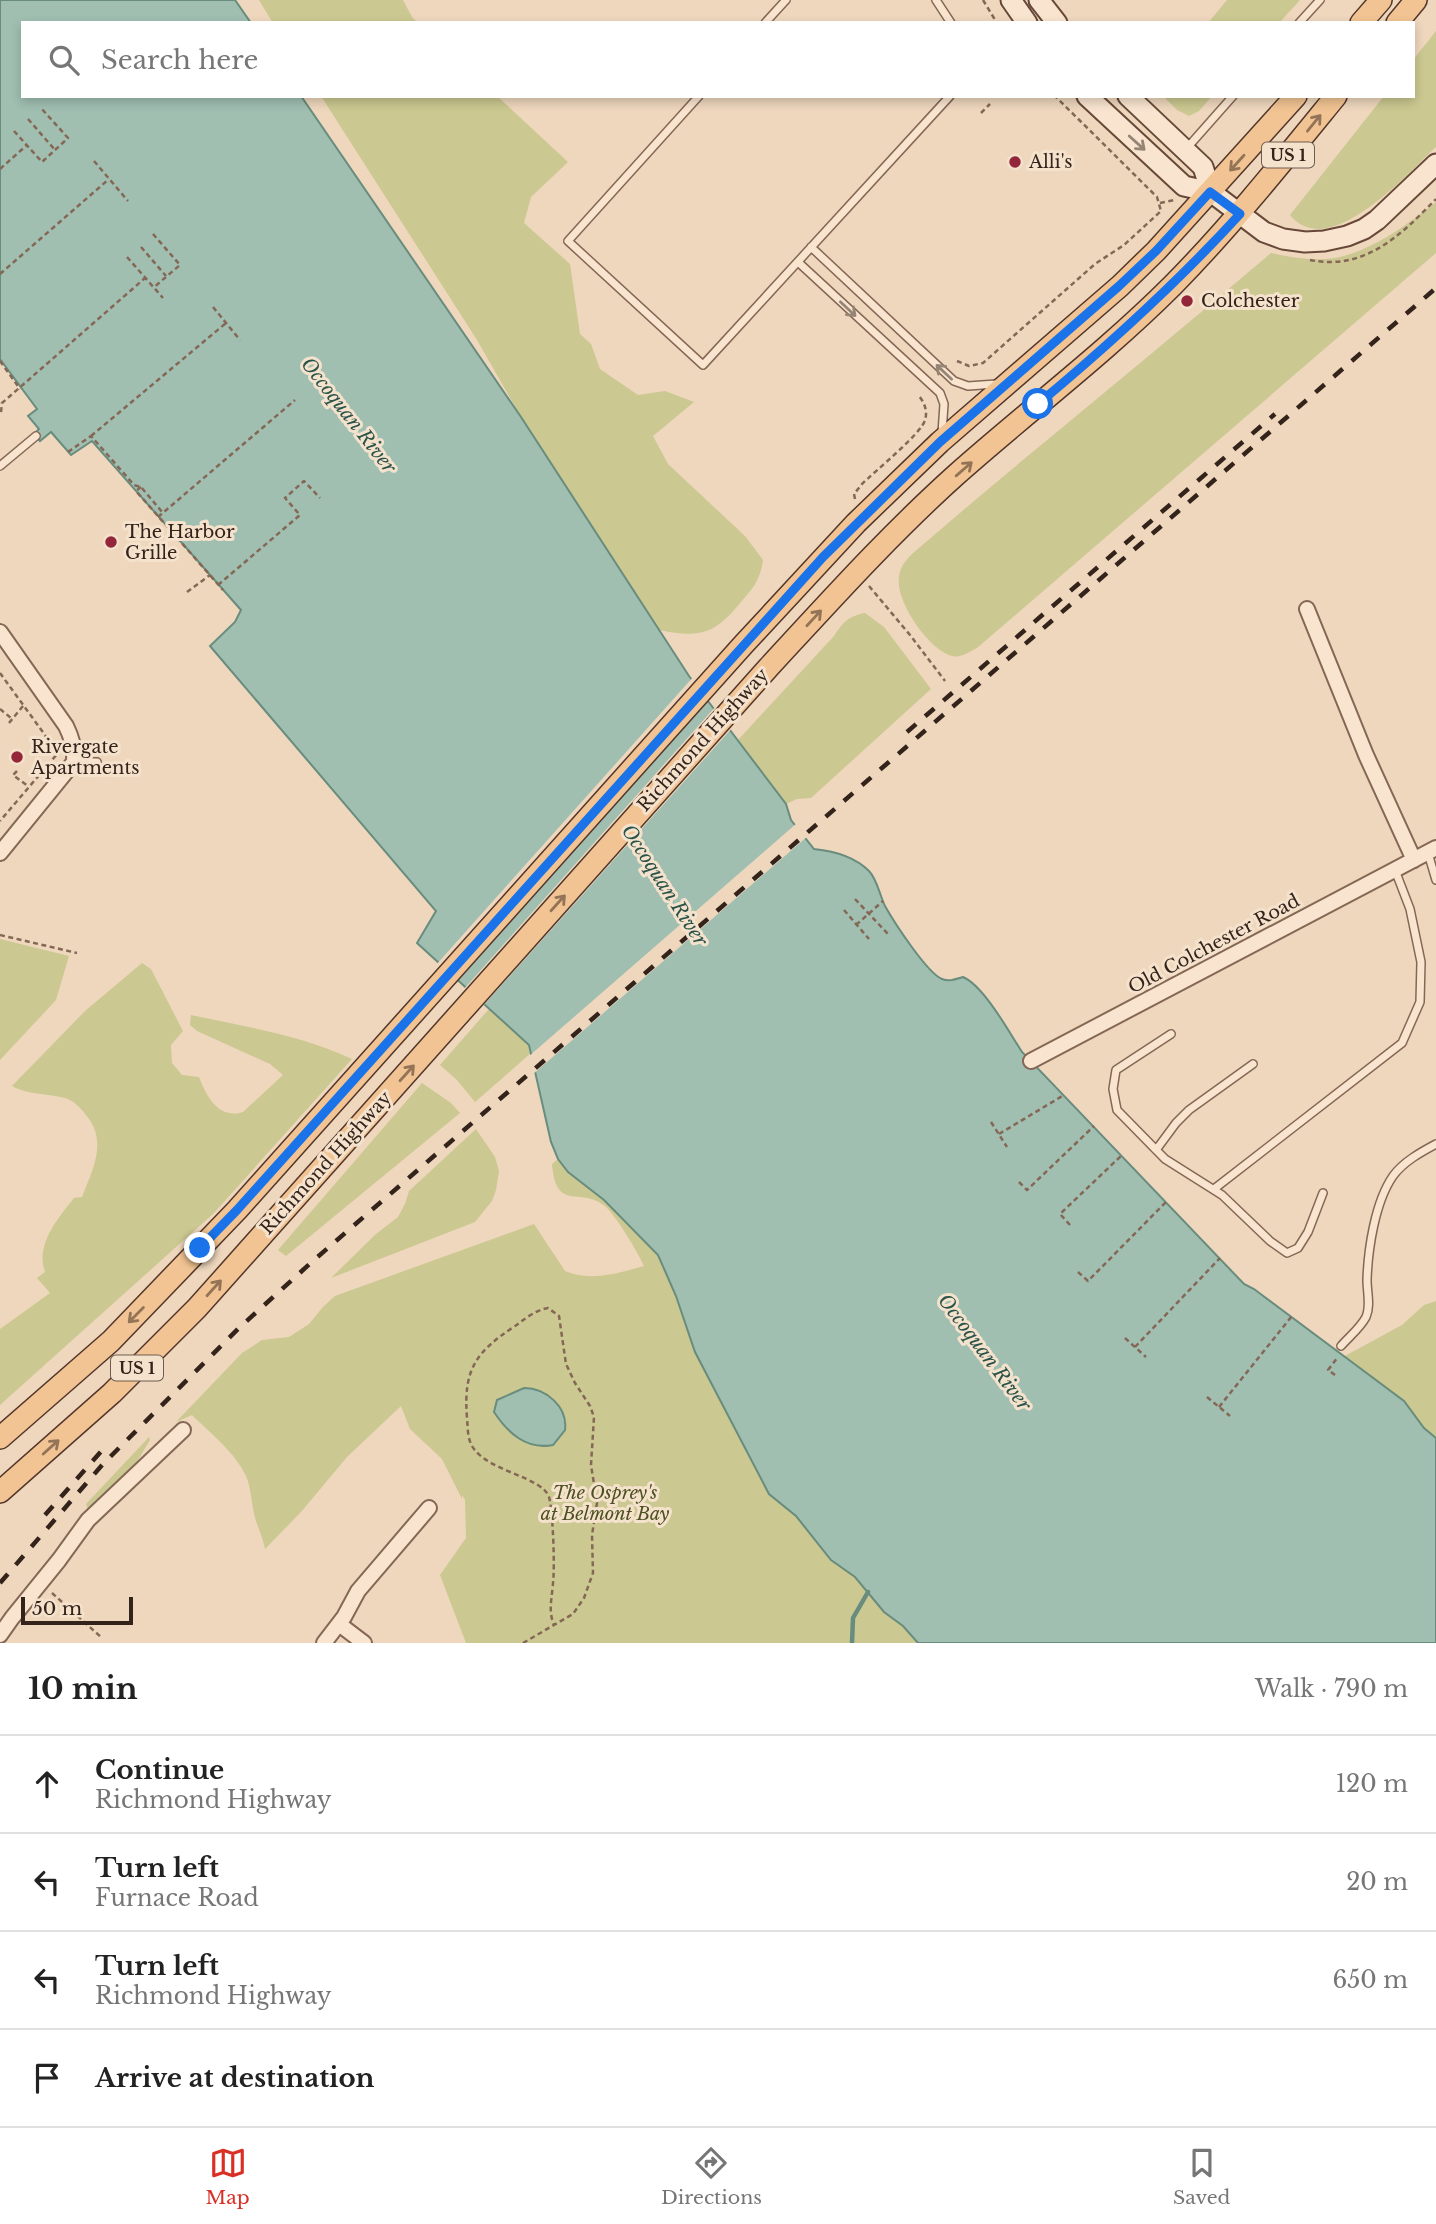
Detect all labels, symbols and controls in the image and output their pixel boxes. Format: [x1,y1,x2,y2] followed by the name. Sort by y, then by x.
[21,21,1415,98] search box
[45,41,83,79] icon: search
[101,44,258,76] text: Search here
[1306,114,1322,132] one-way arrow
[1128,135,1146,151] one-way arrow
[1262,142,1314,168] road number: US 1
[1028,151,1073,173] place label: Alli's
[1007,154,1023,170] marker: Alli's
[1229,154,1245,172] one-way arrow
[1201,290,1300,312] place label: Colchester
[1179,293,1195,309] marker: Colchester
[839,300,856,317] one-way arrow
[296,353,402,479] water label: Occoquan River
[936,363,953,380] one-way arrow
[1022,388,1053,419] route start
[954,461,972,477] one-way arrow
[125,521,235,564] place label: The Harbor Grille
[103,534,119,550] marker: The Harbor Grille
[806,610,823,627] one-way arrow
[633,664,773,816] street label: Richmond Highway
[30,736,140,779] place label: Rivergate Apartments
[9,749,25,765] marker: Rivergate Apartments
[617,820,713,951] water label: Occoquan River
[1125,889,1303,999] street label: Old Colchester Road
[550,894,566,912] one-way arrow
[398,1065,415,1082] one-way arrow
[256,1087,396,1239] street label: Richmond Highway
[184,1232,215,1263] route end
[206,1280,223,1297] one-way arrow
[933,1289,1037,1416] water label: Occoquan River
[128,1307,145,1324] one-way arrow
[111,1356,163,1380] road number: US 1
[42,1438,59,1455] one-way arrow
[541,1482,670,1525] park label: The Osprey's at Belmont Bay
[21,1594,133,1626] scale bar
[32,1597,82,1620] text: 50 m
[28,1670,138,1707] text: 10 min
[1255,1675,1408,1703] text: Walk · 790 m
[95,1754,224,1786] text: Continue
[28,1765,66,1803] icon: ahead
[1336,1770,1408,1798] text: 120 m
[95,1786,331,1814] text: Richmond Highway
[95,1852,219,1884] text: Turn left
[28,1863,66,1901] icon: left
[1346,1868,1408,1896] text: 20 m
[95,1884,259,1912] text: Furnace Road
[95,1950,219,1982] text: Turn left
[28,1961,66,1999] icon: left
[1332,1966,1408,1994] text: 650 m
[95,1982,331,2010] text: Richmond Highway
[28,2059,66,2097] icon: arrive
[95,2062,375,2094] text: Arrive at destination
[206,2144,250,2209] tab: Map
[661,2144,762,2209] tab: Directions
[1173,2144,1230,2209] tab: Saved

